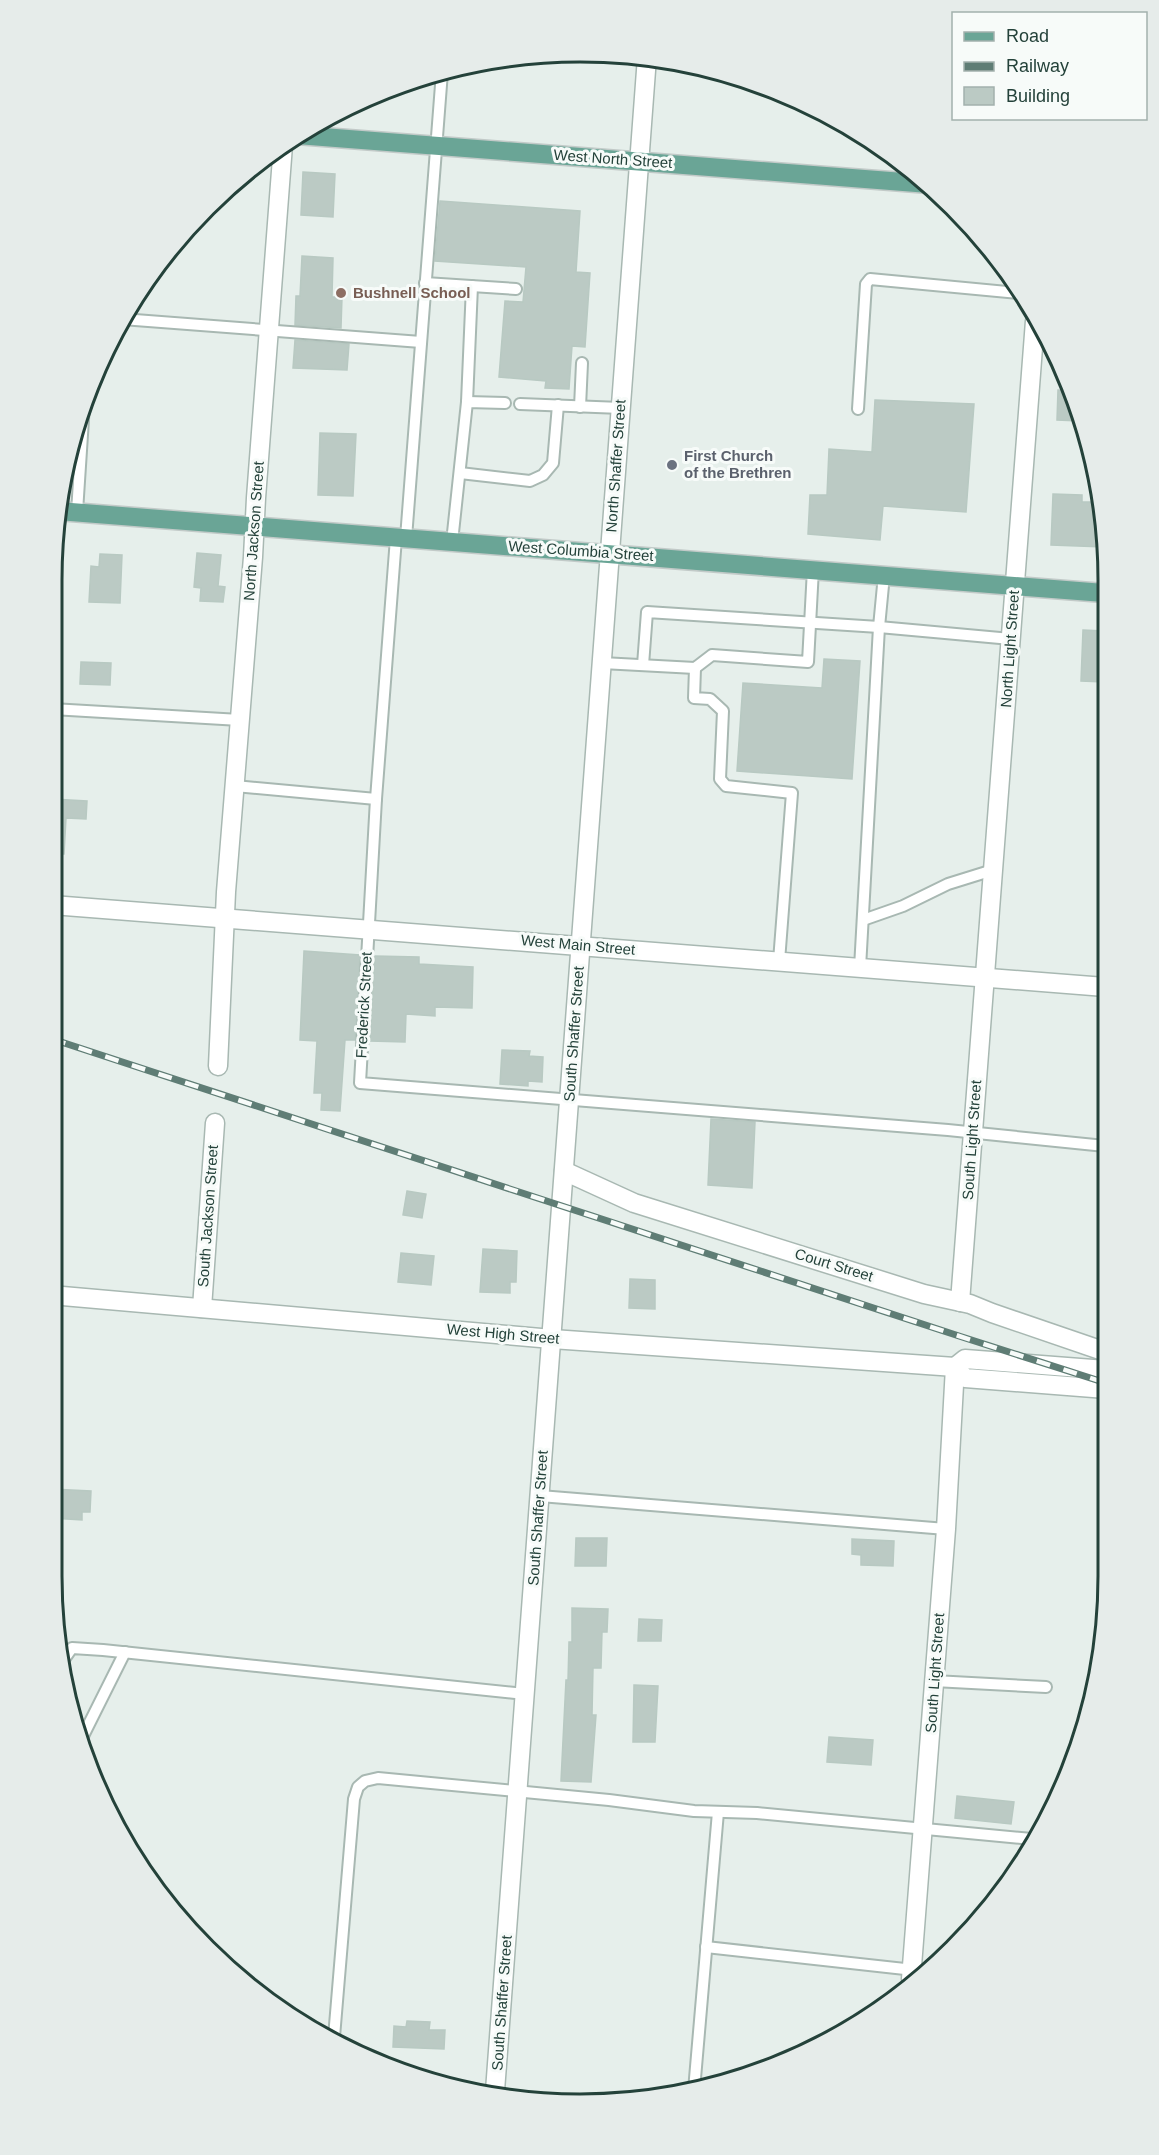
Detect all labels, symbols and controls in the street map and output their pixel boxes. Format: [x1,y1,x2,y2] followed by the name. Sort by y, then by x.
[952,12,1147,120] legend
[1006,26,1049,46] text: Road
[1006,56,1069,76] text: Railway
[1006,86,1070,106] text: Building
[553,146,674,171] street label: West North Street
[353,284,471,301] place label: Bushnell School
[334,286,348,300] marker: Bushnell School
[602,398,629,533] street label: North Shaffer Street
[684,447,792,481] place label: First Church of the Brethren
[665,458,679,472] marker: First Church of the Brethren
[240,460,267,601] street label: North Jackson Street
[508,537,655,564] street label: West Columbia Street
[997,589,1022,708] street label: North Light Street
[520,931,637,958] street label: West Main Street
[352,950,375,1059] street label: Frederick Street
[560,965,587,1102] street label: South Shaffer Street
[959,1079,984,1200] street label: South Light Street
[194,1143,221,1288] street label: South Jackson Street
[793,1245,876,1285] street label: Court Street
[446,1320,561,1347] street label: West High Street
[524,1449,551,1586] street label: South Shaffer Street
[922,1612,947,1733] street label: South Light Street
[488,1934,515,2071] street label: South Shaffer Street

